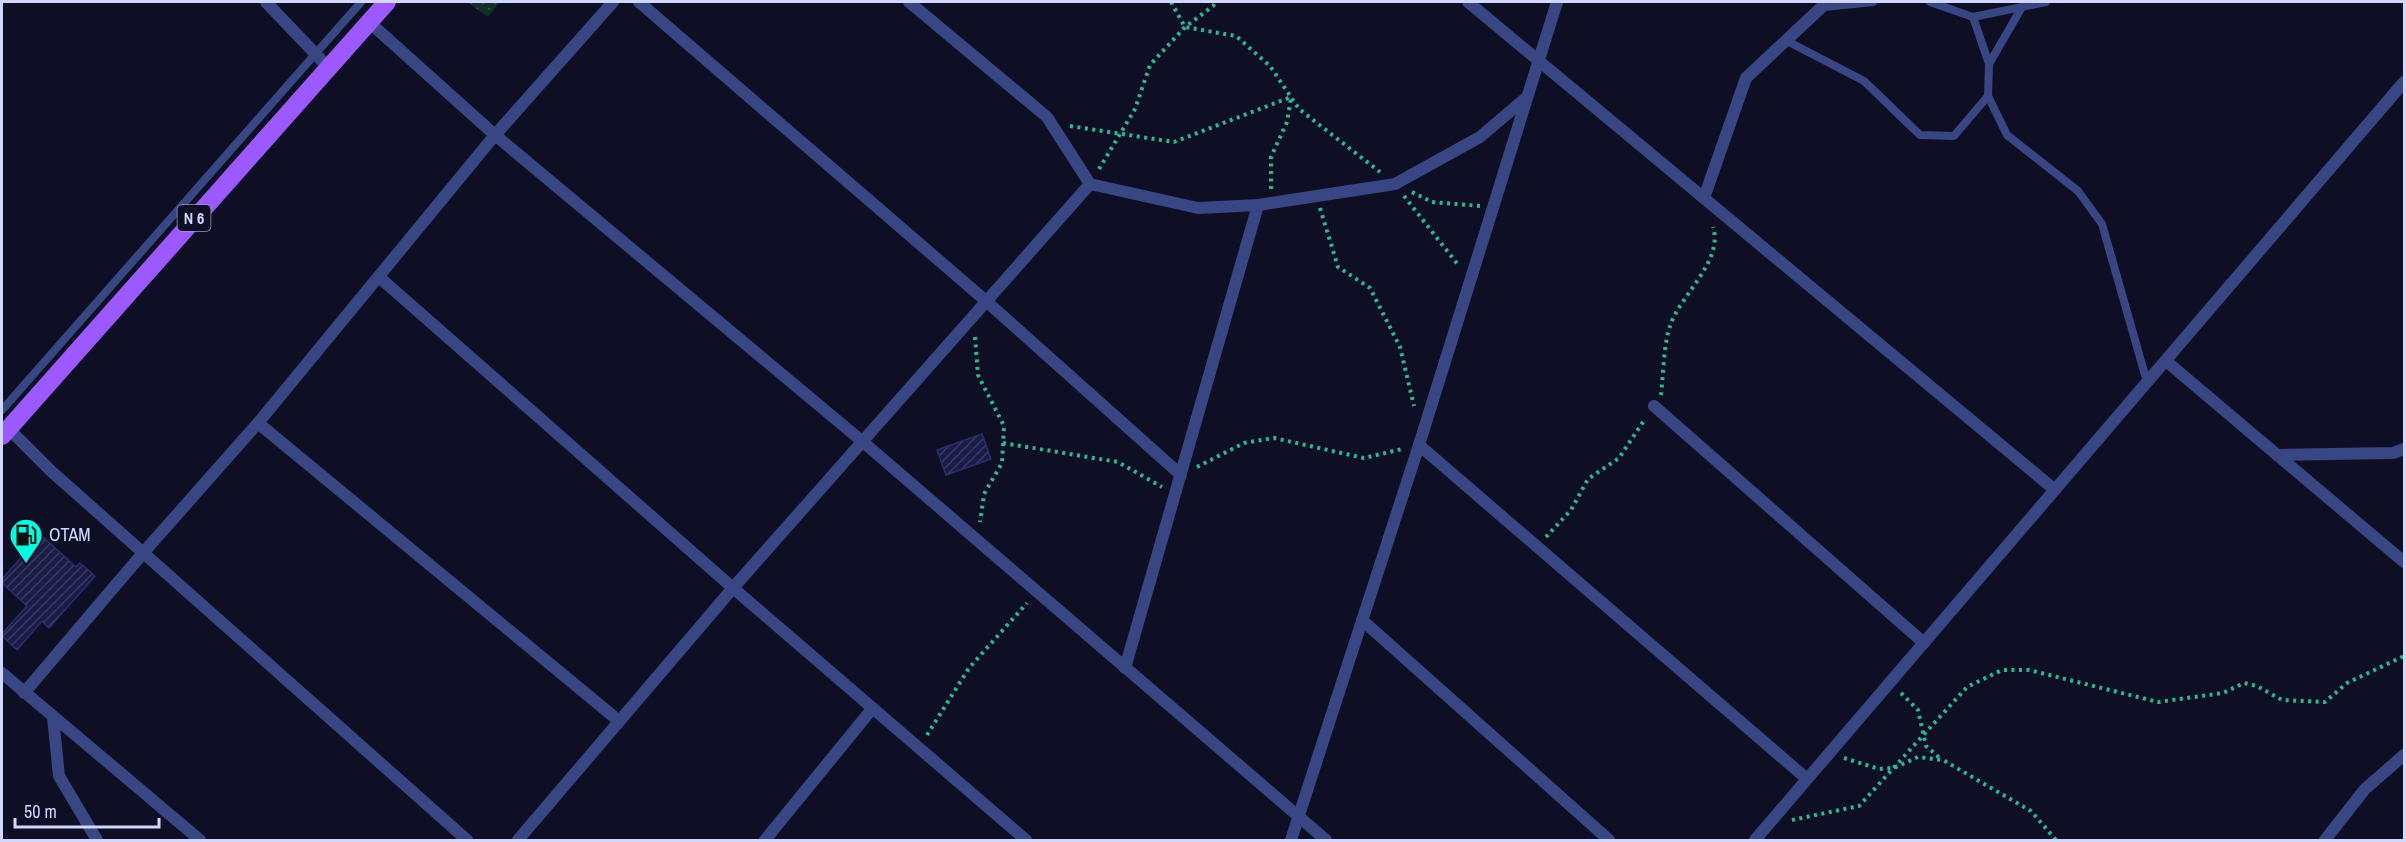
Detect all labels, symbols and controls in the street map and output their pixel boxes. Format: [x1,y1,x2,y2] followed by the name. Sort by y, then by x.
[178,205,210,231] road number: N 6
[8,517,44,564] fuel station icon: OTAM
[49,522,91,547] place label: OTAM
[15,791,159,829] scale bar
[24,799,57,824] text: 50 m

